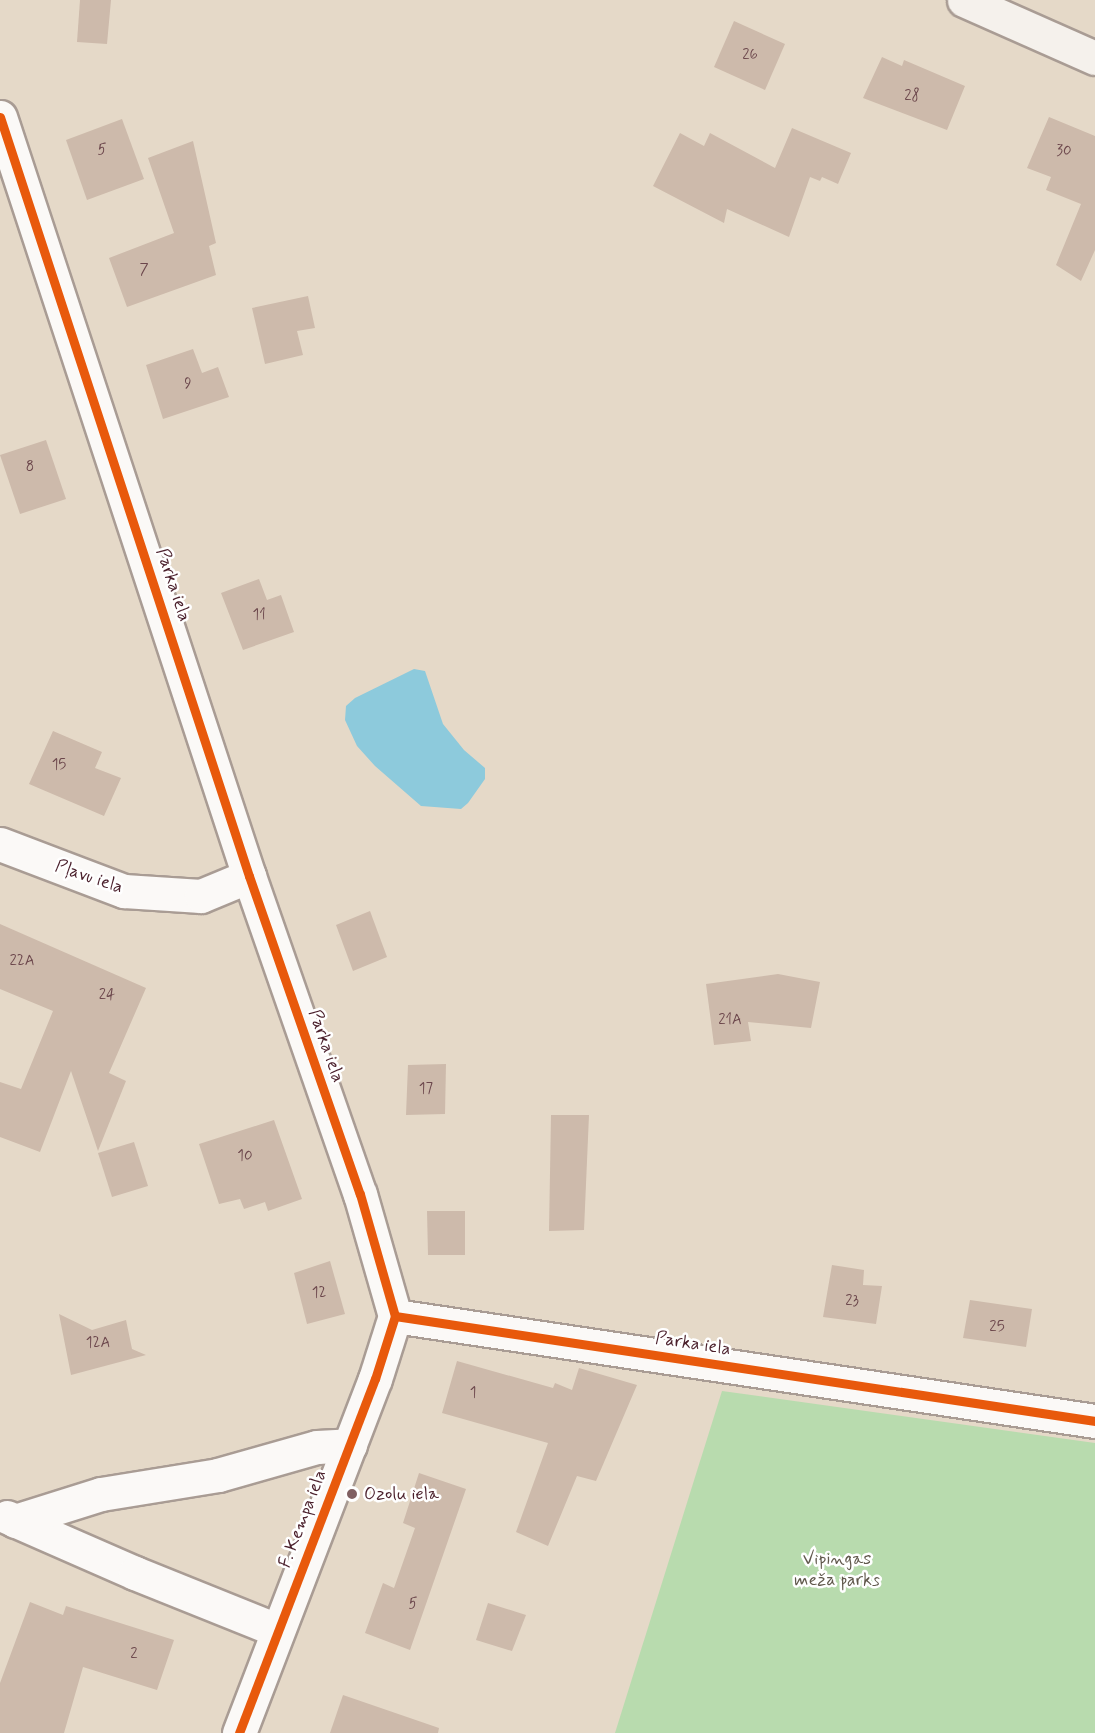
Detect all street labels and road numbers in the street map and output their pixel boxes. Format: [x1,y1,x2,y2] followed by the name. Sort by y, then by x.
[151,545,195,625] street label: Parka iela
[52,855,126,899] street label: Pļavu iela
[303,1006,349,1086] street label: Parka iela
[653,1327,733,1361] street label: Parka iela
[274,1466,332,1572] street label: F. Kempa iela

